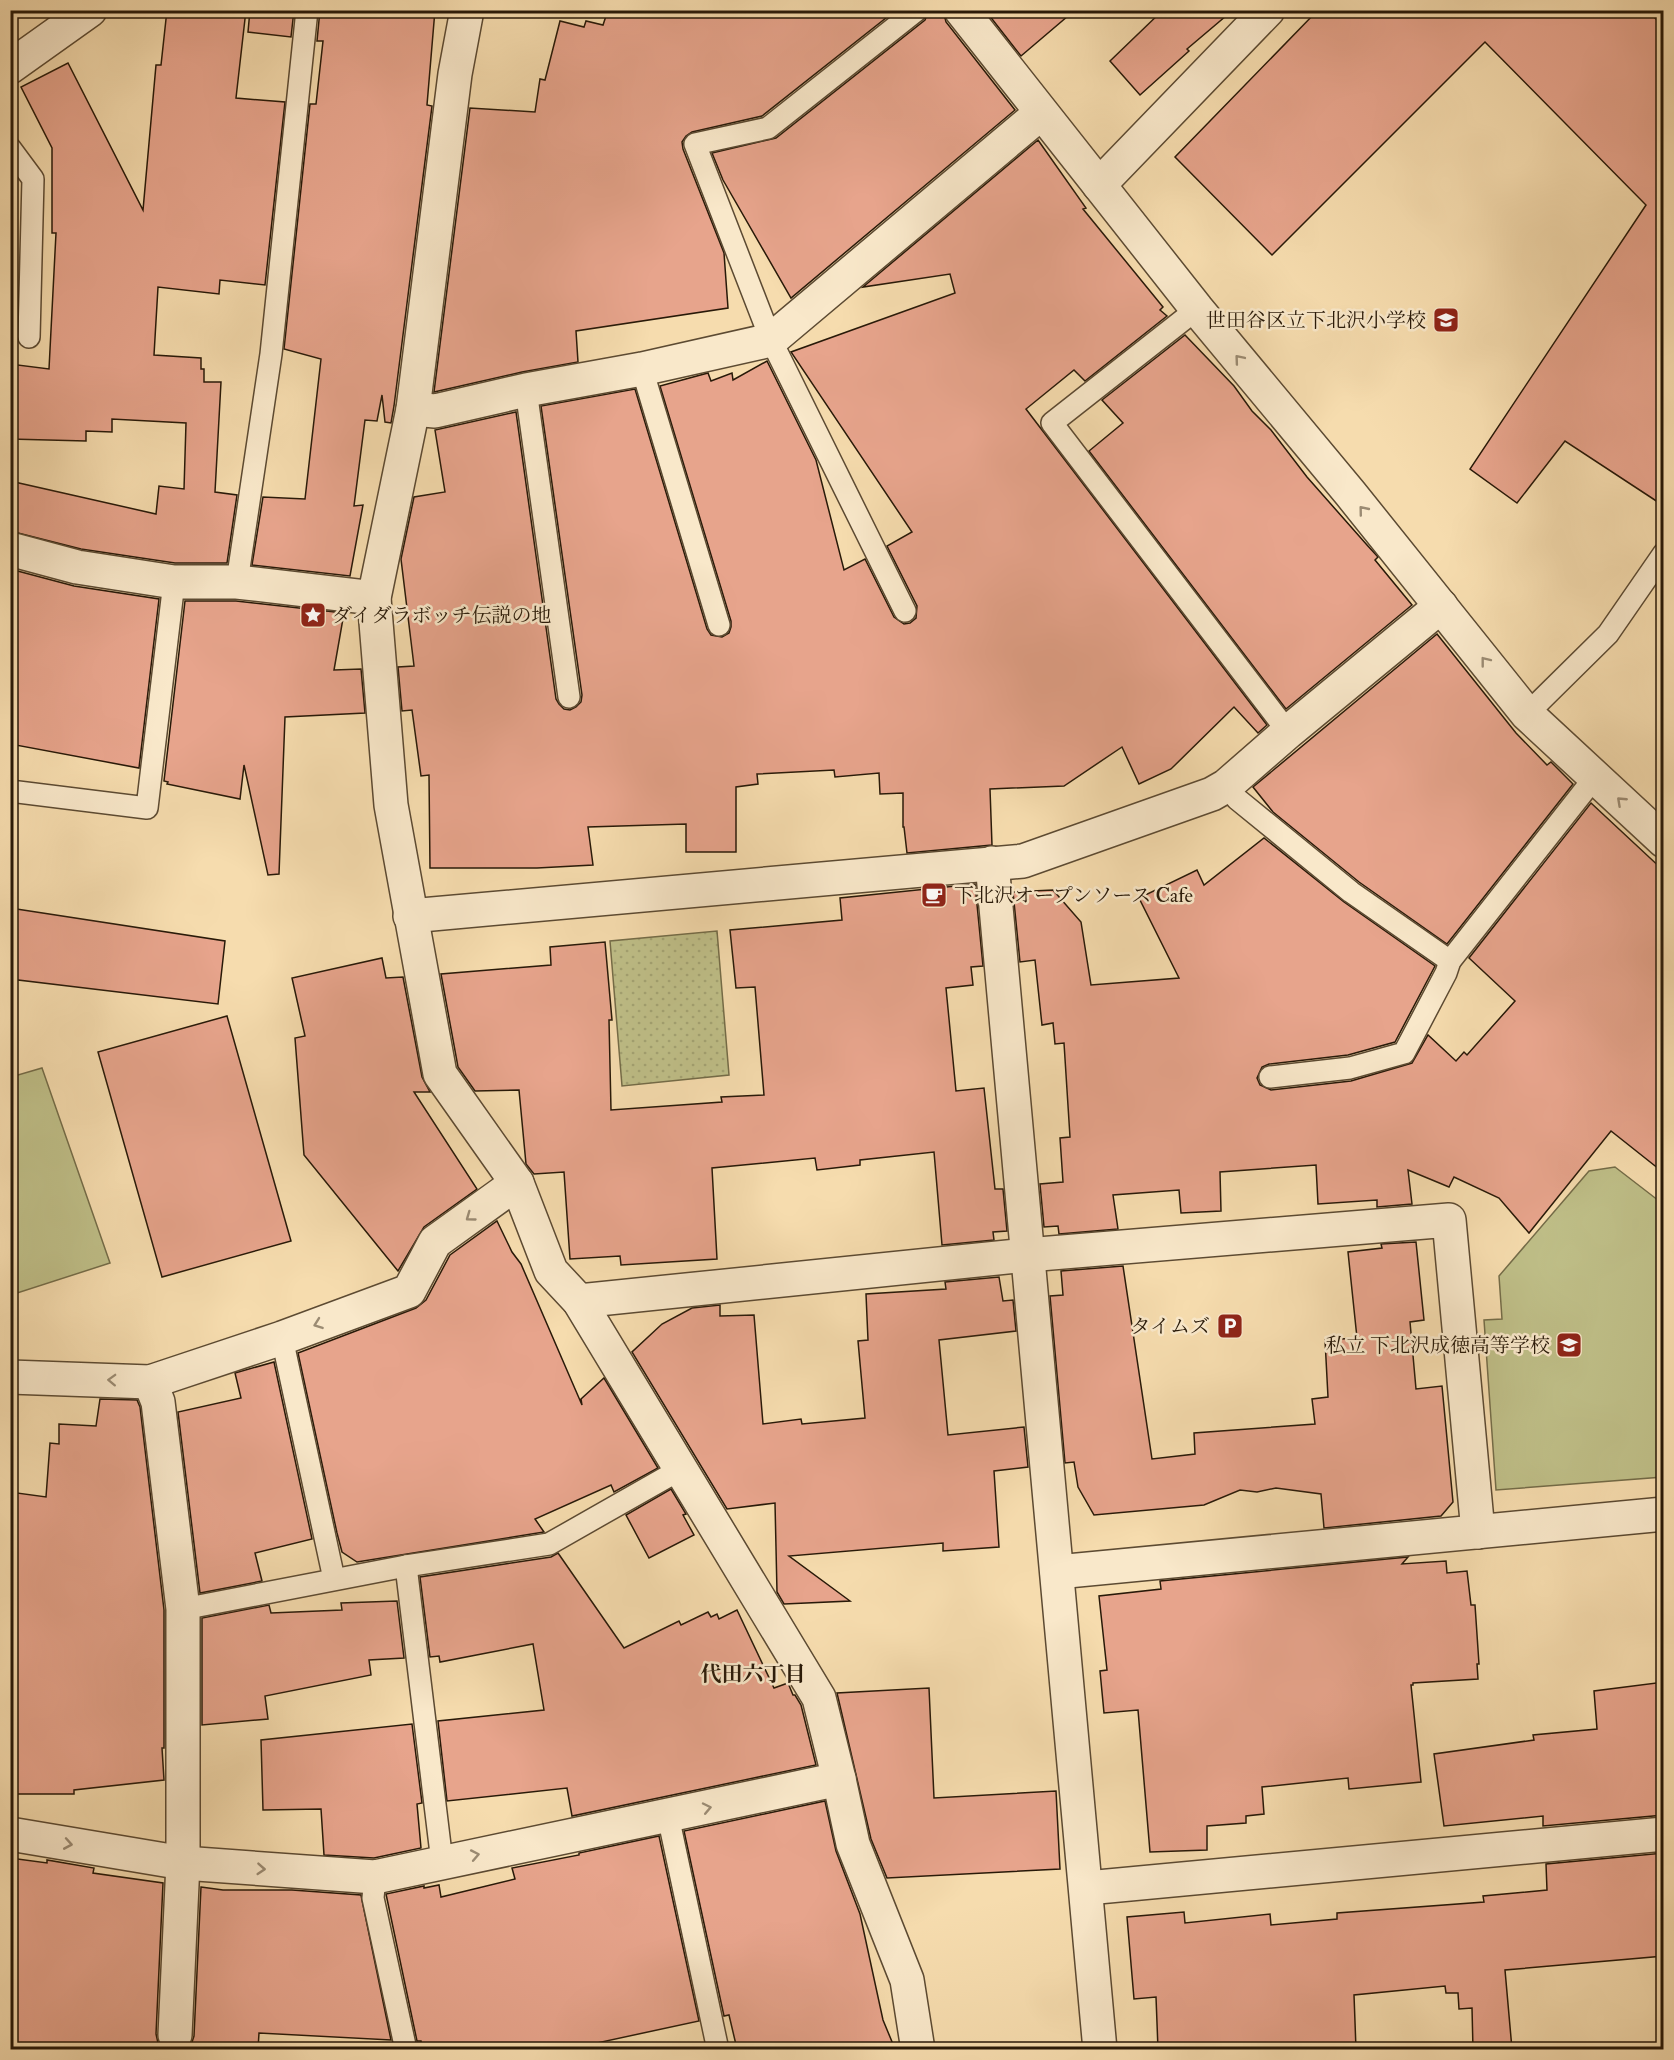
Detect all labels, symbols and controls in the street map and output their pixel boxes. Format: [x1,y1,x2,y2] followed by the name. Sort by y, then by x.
[1431,305,1461,335] school or university icon: 世田谷区立下北沢小学校
[1206,308,1426,333] place label: 世田谷区立下北沢小学校
[1235,355,1246,366] one-way arrow
[1360,505,1371,516] one-way arrow
[298,600,328,630] place icon: ダイダラボッチ伝説の地
[332,603,552,628] place label: ダイダラボッチ伝説の地
[1482,657,1493,668] one-way arrow
[1617,797,1627,808] one-way arrow
[919,880,949,910] cafe icon: 下北沢オープンソース Cafe
[954,883,1193,908] place label: 下北沢オープンソース Cafe
[465,1210,476,1221] one-way arrow
[1215,1311,1245,1341] parking icon: タイムズ
[1130,1314,1210,1339] place label: タイムズ
[313,1317,324,1330] one-way arrow
[1554,1330,1584,1360] school or university icon: 私立 下北沢成徳高等学校
[1326,1333,1550,1358] place label: 私立 下北沢成徳高等学校
[107,1374,116,1387] one-way arrow
[701,1661,806,1688] district label: 代田六丁目
[702,1802,712,1815] one-way arrow
[64,1837,73,1849] one-way arrow
[469,1849,479,1862] one-way arrow
[257,1862,266,1875] one-way arrow

